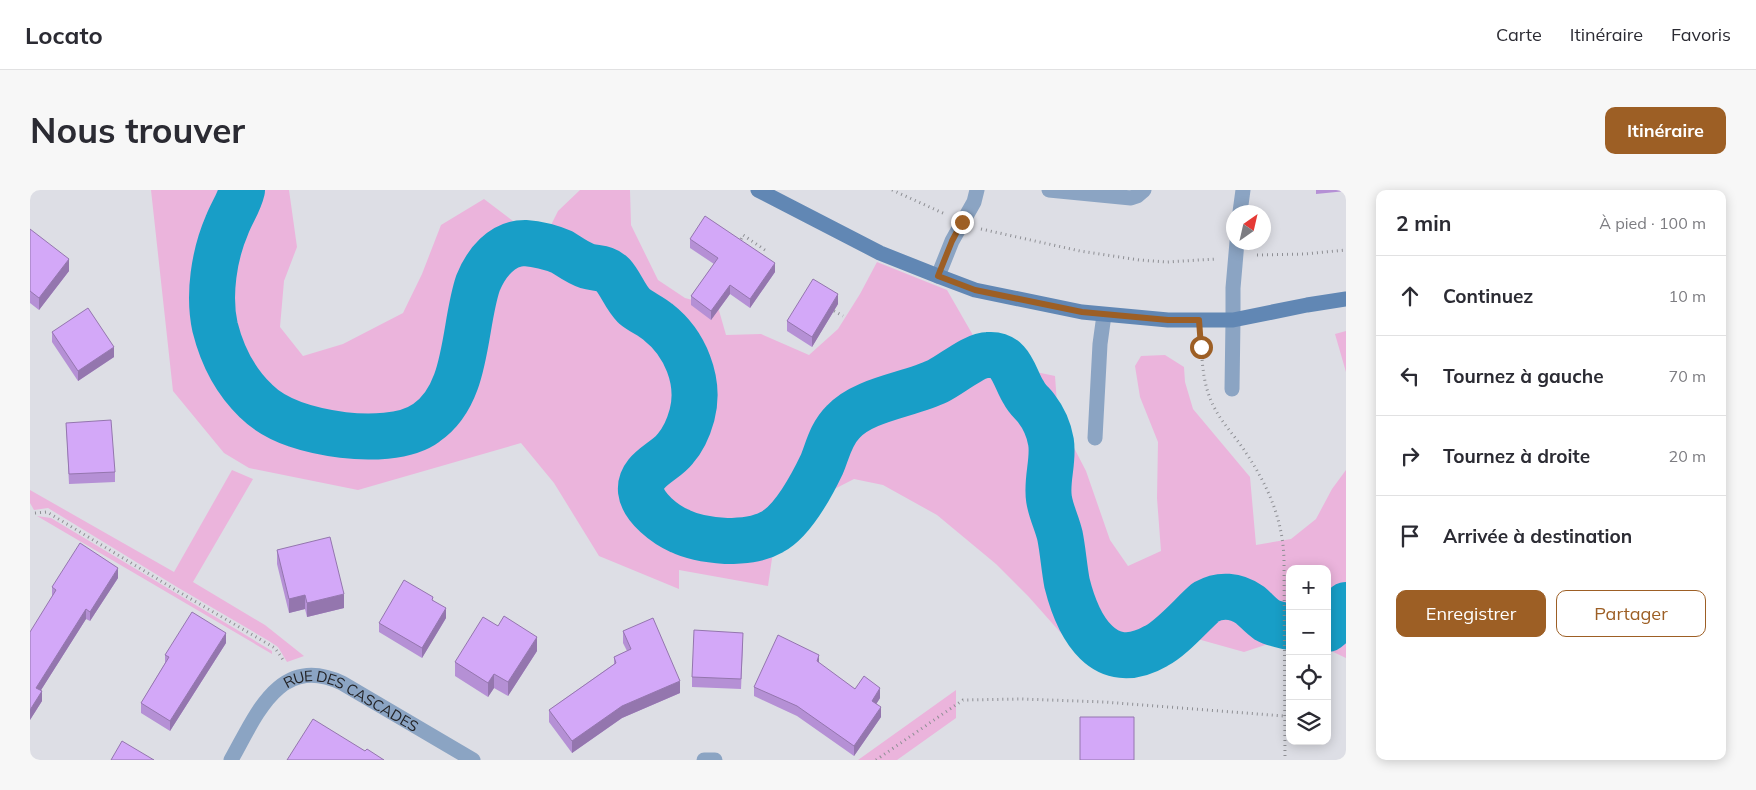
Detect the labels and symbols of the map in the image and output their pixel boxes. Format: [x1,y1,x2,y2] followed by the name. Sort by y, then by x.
[1226,205,1271,250] north arrow
[951,211,974,234] route end
[1190,336,1213,359] route start
[280,666,422,735] street label: RUE DES CASCADES

